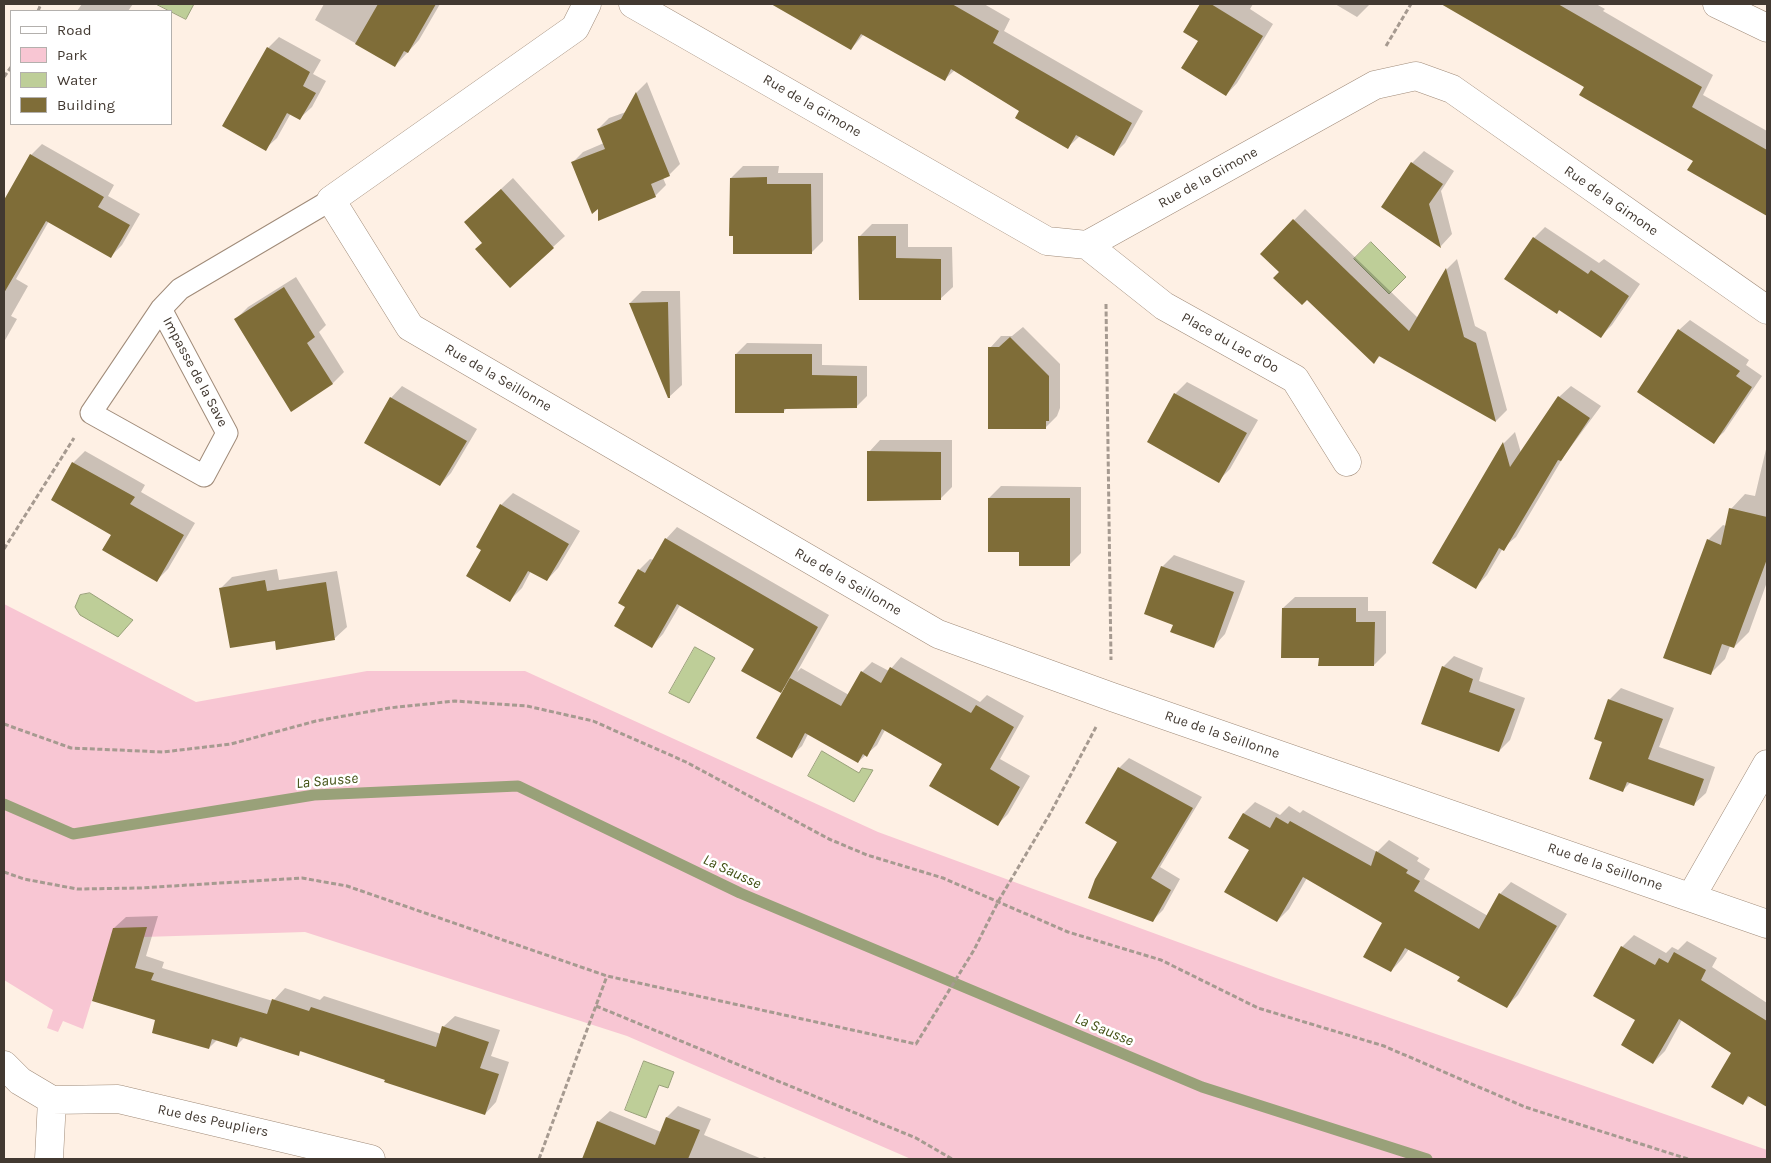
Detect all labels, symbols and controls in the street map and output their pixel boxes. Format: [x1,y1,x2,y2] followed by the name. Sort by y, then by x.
[10,10,172,125] legend
[57,21,92,39] text: Road
[57,46,87,64] text: Park
[57,71,97,89] text: Water
[760,71,864,141] street label: Rue de la Gimone
[57,96,115,114] text: Building
[1155,144,1261,212] street label: Rue de la Gimone
[1561,162,1661,240] street label: Rue de la Gimone
[1178,309,1282,377] street label: Place du Lac d'Oo
[159,314,231,430] street label: Impasse de la Save
[442,341,554,415] street label: Rue de la Seillonne
[792,545,904,619] street label: Rue de la Seillonne
[1162,707,1282,763] street label: Rue de la Seillonne
[295,769,359,793] water label: La Sausse
[1545,839,1665,895] street label: Rue de la Seillonne
[700,851,764,893] water label: La Sausse
[1072,1010,1136,1050] water label: La Sausse
[156,1101,270,1141] street label: Rue des Peupliers

